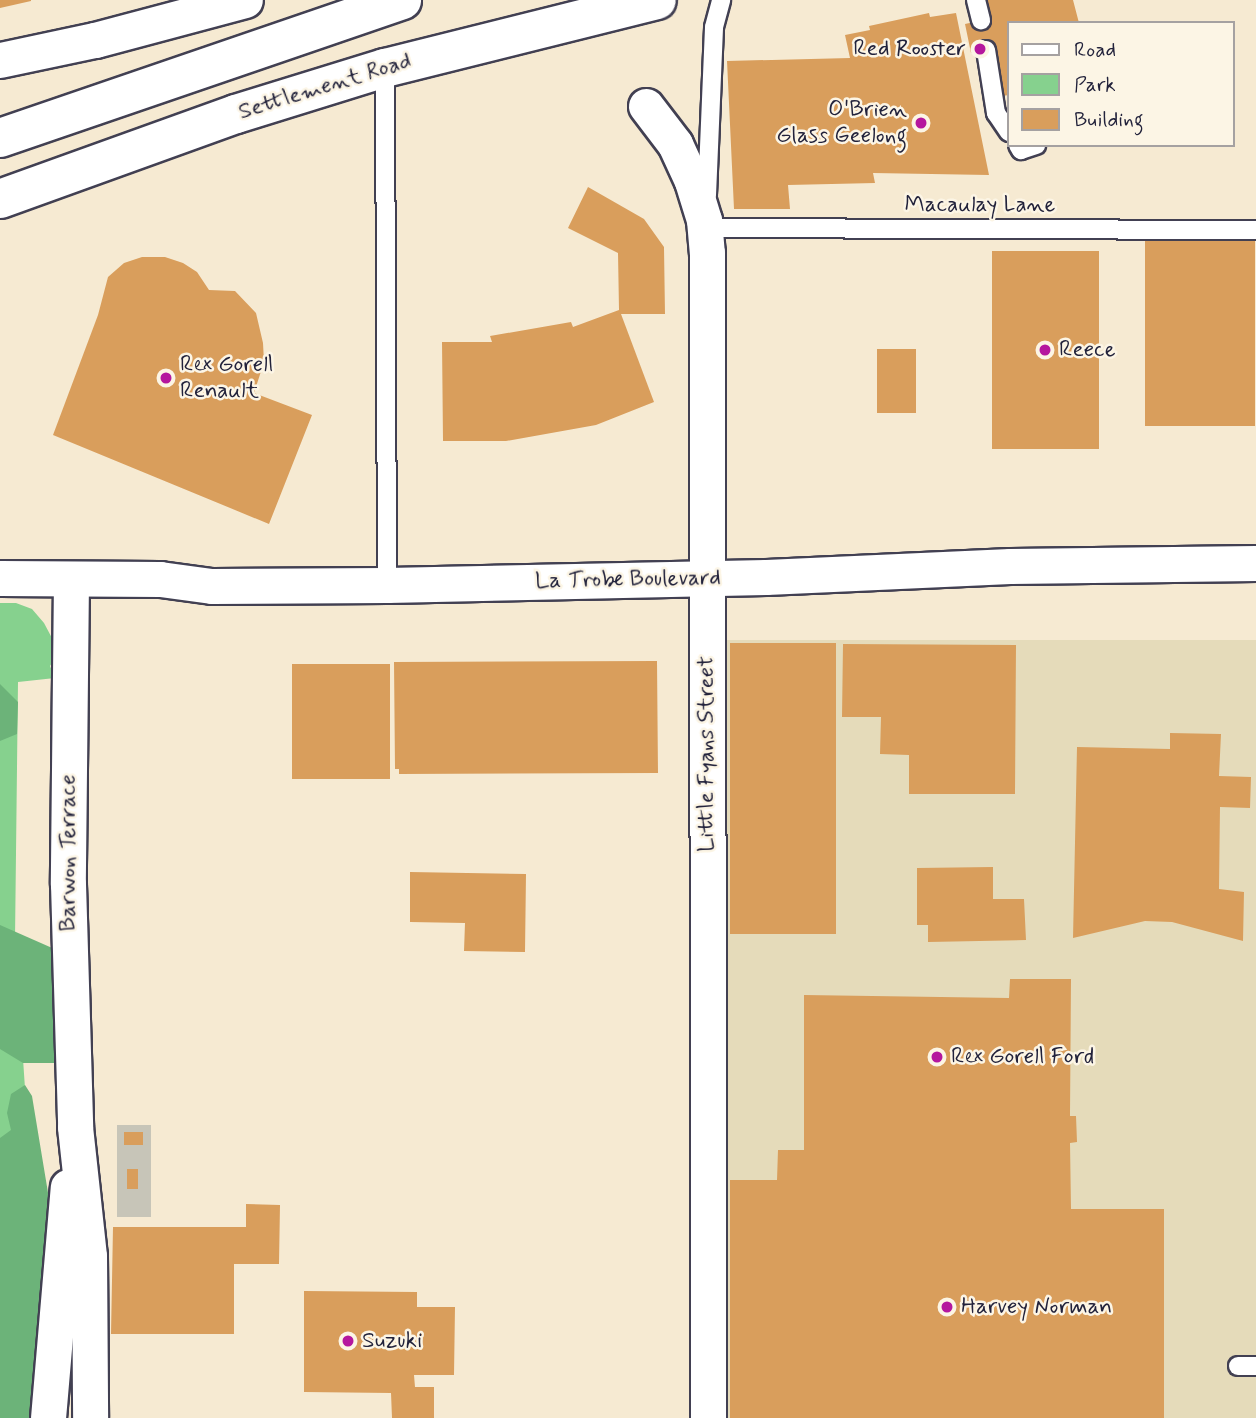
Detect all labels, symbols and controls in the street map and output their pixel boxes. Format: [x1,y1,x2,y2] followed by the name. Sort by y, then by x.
[1007,21,1235,147] legend
[855,35,966,63] place label: Red Rooster
[1074,36,1116,64] text: Road
[972,41,988,57] marker: Red Rooster
[235,48,415,126] street label: Settlement Road
[1074,71,1116,99] text: Park
[770,96,907,150] place label: O'Brien Glass Geelong
[1074,106,1144,134] text: Building
[913,115,929,131] marker: O'Brien Glass Geelong
[906,191,1054,219] street label: Macaulay Lane
[1059,336,1116,364] place label: Reece
[1037,342,1053,358] marker: Reece
[180,351,273,405] place label: Rex Gorell Renault
[158,370,174,386] marker: Rex Gorell Renault
[536,565,720,595] street label: La Trobe Boulevard
[693,653,721,855] street label: Little Fyans Street
[55,777,83,929] street label: Barwon Terrace
[951,1043,1094,1071] place label: Rex Gorell Ford
[929,1049,945,1065] marker: Rex Gorell Ford
[961,1293,1116,1321] place label: Harvey Norman
[939,1299,955,1315] marker: Harvey Norman
[362,1327,422,1355] place label: Suzuki
[340,1333,356,1349] marker: Suzuki

